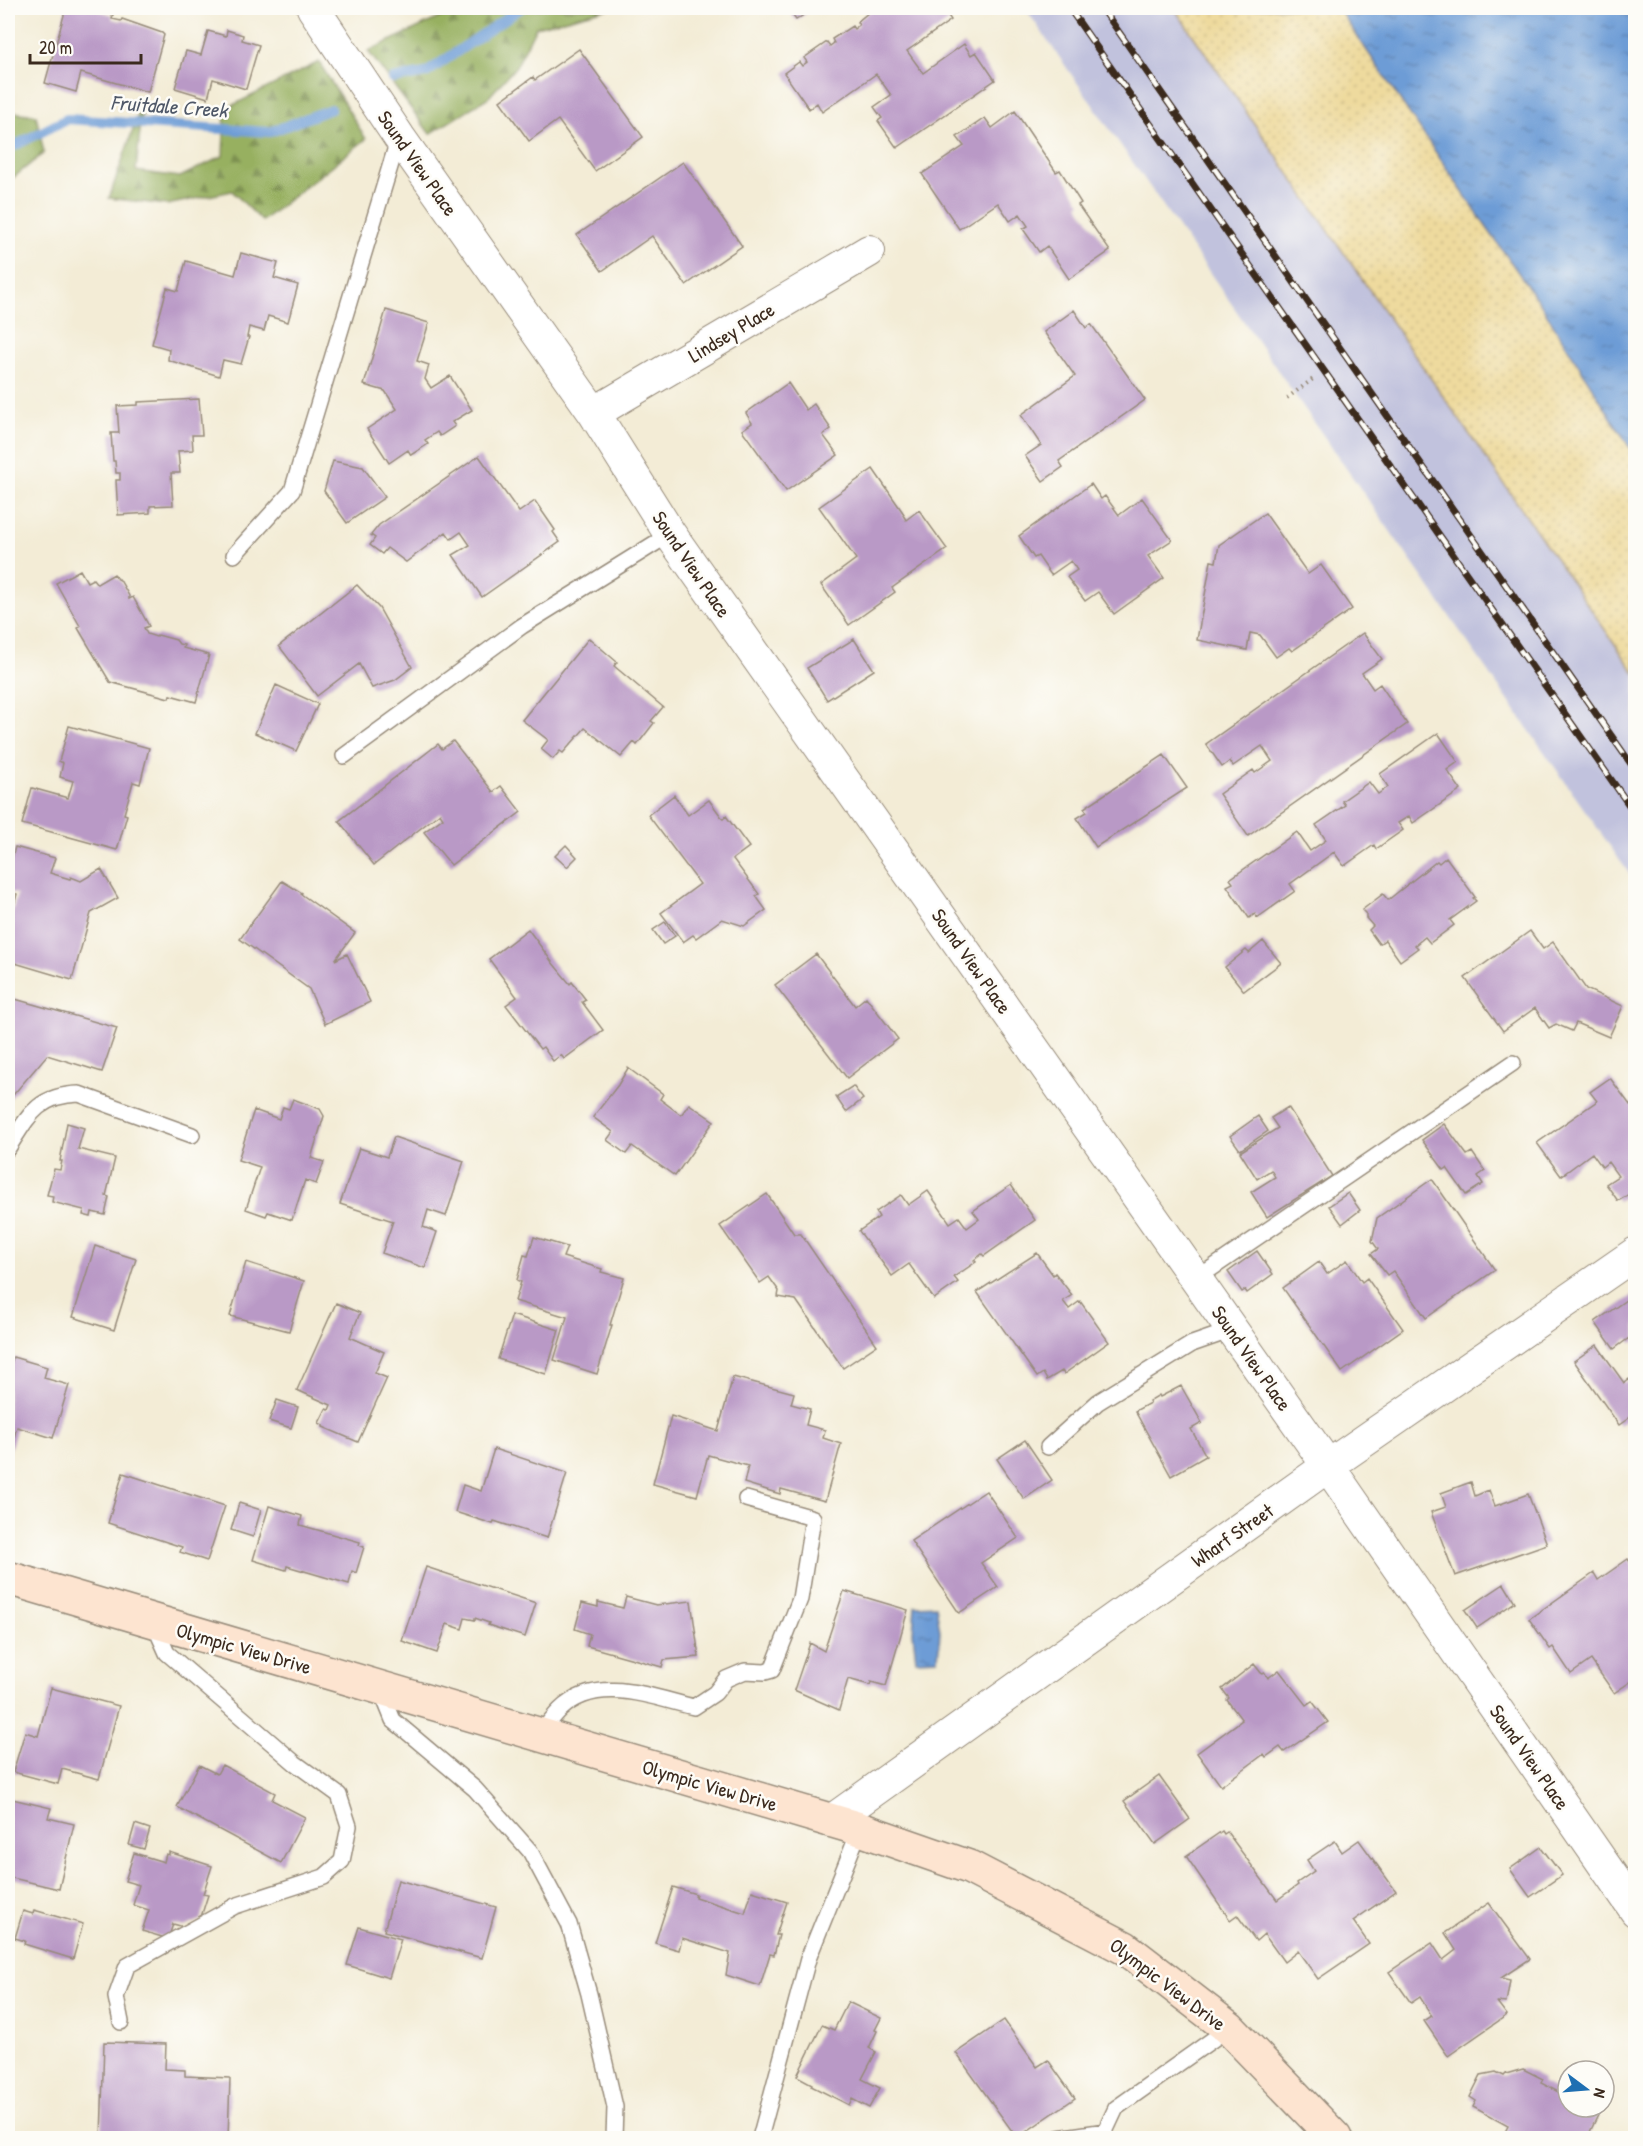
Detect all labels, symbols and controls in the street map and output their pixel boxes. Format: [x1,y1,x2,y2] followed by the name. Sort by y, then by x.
[30,27,141,65] scale bar
[39,35,72,60] text: 20 m
[110,87,230,125] water label: Fruitdale Creek
[372,105,464,221] street label: Sound View Place
[683,296,779,368] street label: Lindsey Place
[646,506,738,622] street label: Sound View Place
[926,903,1018,1019] street label: Sound View Place
[1206,1300,1298,1416] street label: Sound View Place
[1186,1496,1279,1573] street label: Wharf Street
[173,1616,315,1680] street label: Olympic View Drive
[1484,1699,1576,1815] street label: Sound View Place
[639,1753,781,1817] street label: Olympic View Drive
[1104,1931,1232,2037] street label: Olympic View Drive
[1556,2059,1616,2119] north arrow
[1589,2086,1612,2101] text: N

